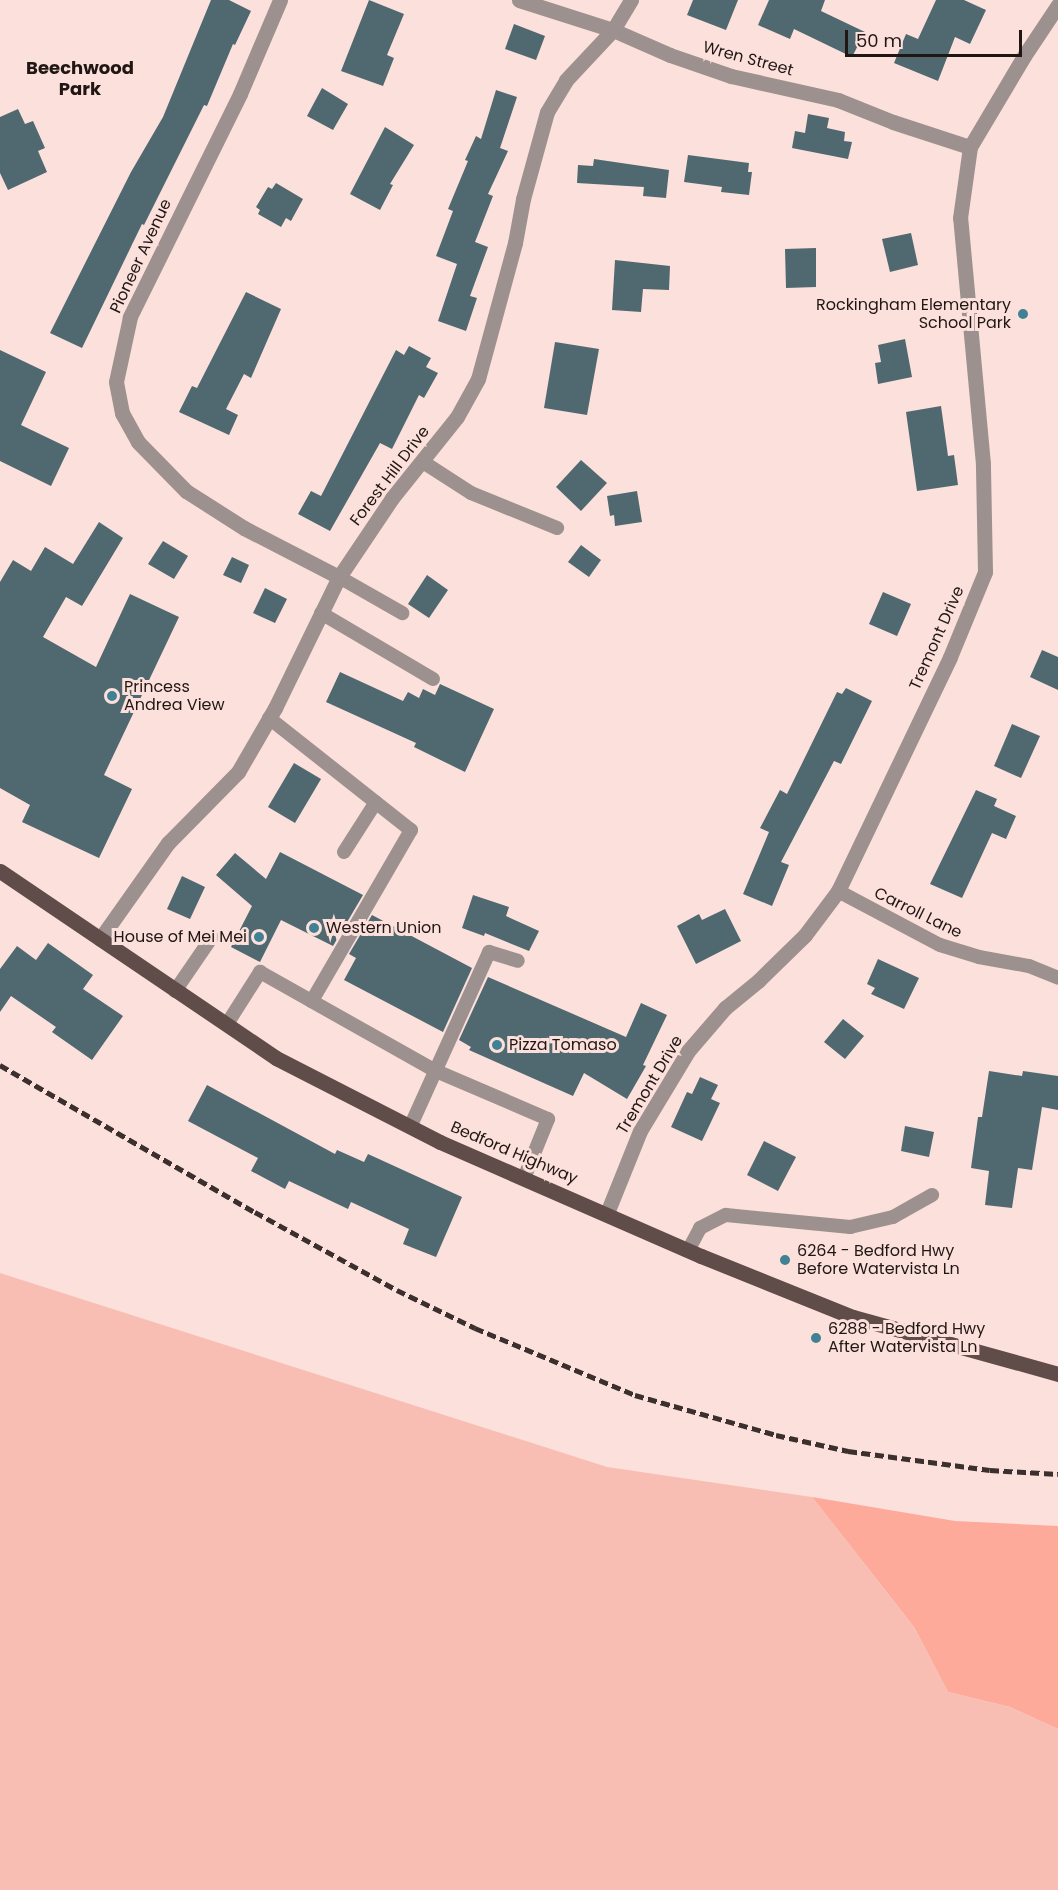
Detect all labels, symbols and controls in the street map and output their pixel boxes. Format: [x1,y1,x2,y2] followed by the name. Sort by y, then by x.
[848,18,1025,56] scale bar
[856,28,902,53] text: 50 m
[701,38,795,80] street label: Wren Street
[26,58,134,100] district label: Beechwood Park
[106,196,176,316] street label: Pioneer Avenue
[816,295,1011,333] place label: Rockingham Elementary School Park
[1016,307,1030,321] marker: Rockingham Elementary School Park
[346,422,434,530] street label: Forest Hill Drive
[906,583,968,693] street label: Tremont Drive
[124,677,225,715] place label: Princess Andrea View
[105,689,119,703] marker: Princess Andrea View
[871,883,965,943] street label: Carroll Lane
[326,918,442,938] place label: Western Union
[307,921,321,935] marker: Western Union
[114,927,247,947] place label: House of Mei Mei
[252,930,266,944] marker: House of Mei Mei
[613,1032,687,1138] street label: Tremont Drive
[509,1035,617,1055] place label: Pizza Tomaso
[490,1038,504,1052] marker: Pizza Tomaso
[448,1118,580,1188] street label: Bedford Highway
[797,1241,960,1279] place label: 6264 - Bedford Hwy Before Watervista Ln
[778,1253,792,1267] marker: 6264 - Bedford Hwy Before Watervista Ln
[828,1319,985,1357] place label: 6288 - Bedford Hwy After Watervista Ln
[809,1331,823,1345] marker: 6288 - Bedford Hwy After Watervista Ln

